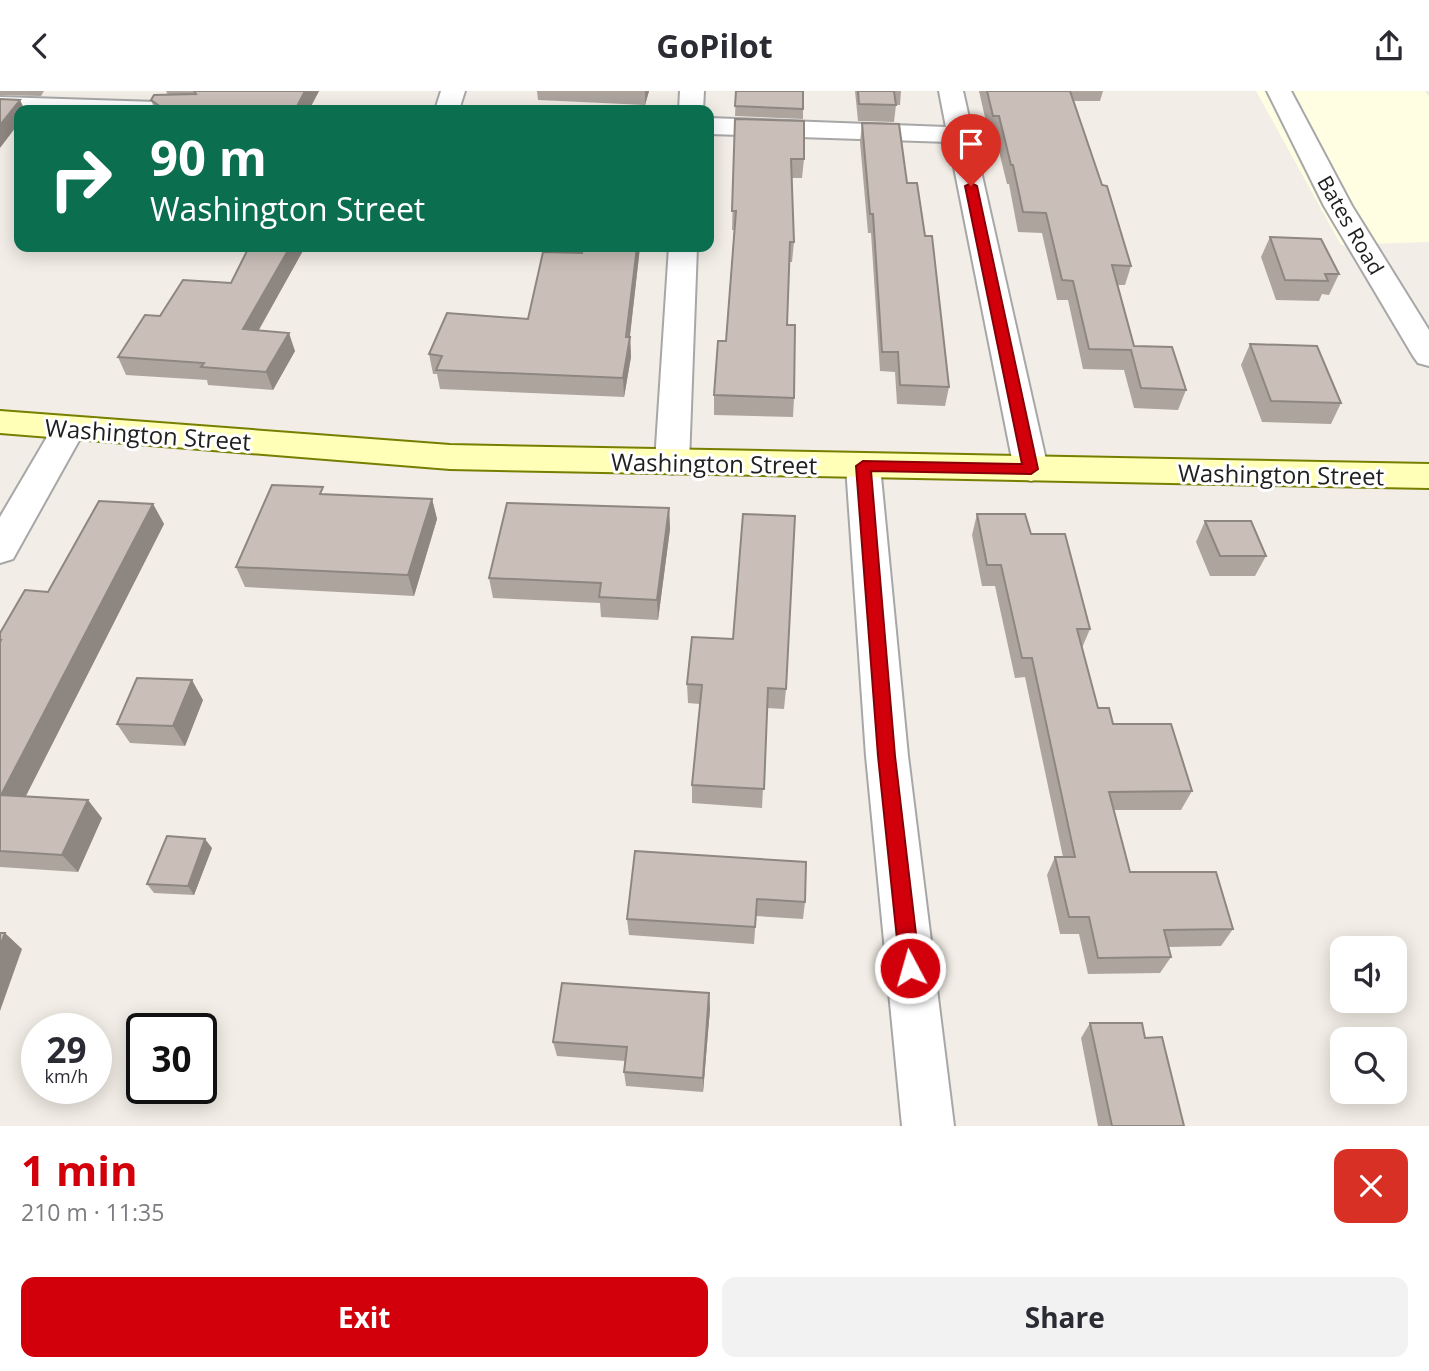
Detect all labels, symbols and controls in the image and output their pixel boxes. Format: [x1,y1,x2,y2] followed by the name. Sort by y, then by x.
[656,24,773,67] text: GoPilot
[21,27,59,65] icon: back
[1370,27,1408,65] icon: share
[941,114,1001,186] pin
[150,124,267,190] text: 90 m
[952,125,990,163] icon: arrive
[35,133,126,224] icon: right
[1311,170,1391,280] street label: Bates Road
[150,187,425,230] text: Washington Street
[44,410,252,458] street label: Washington Street
[611,445,817,481] street label: Washington Street
[1178,456,1384,492] street label: Washington Street
[873,931,947,1005] position arrow
[1330,936,1407,1104] map controls
[1330,936,1407,1013] button: sound
[126,1013,217,1104] speed limit sign: 30
[46,1026,87,1073] text: 29
[1330,1027,1407,1104] button: search
[45,1064,88,1088] text: km/h
[21,1141,138,1198] text: 1 min
[1334,1149,1408,1223] button: close
[21,1196,164,1228] text: 210 m · 11:35
[21,1277,708,1357] button: Exit
[722,1277,1408,1357] button: Share

